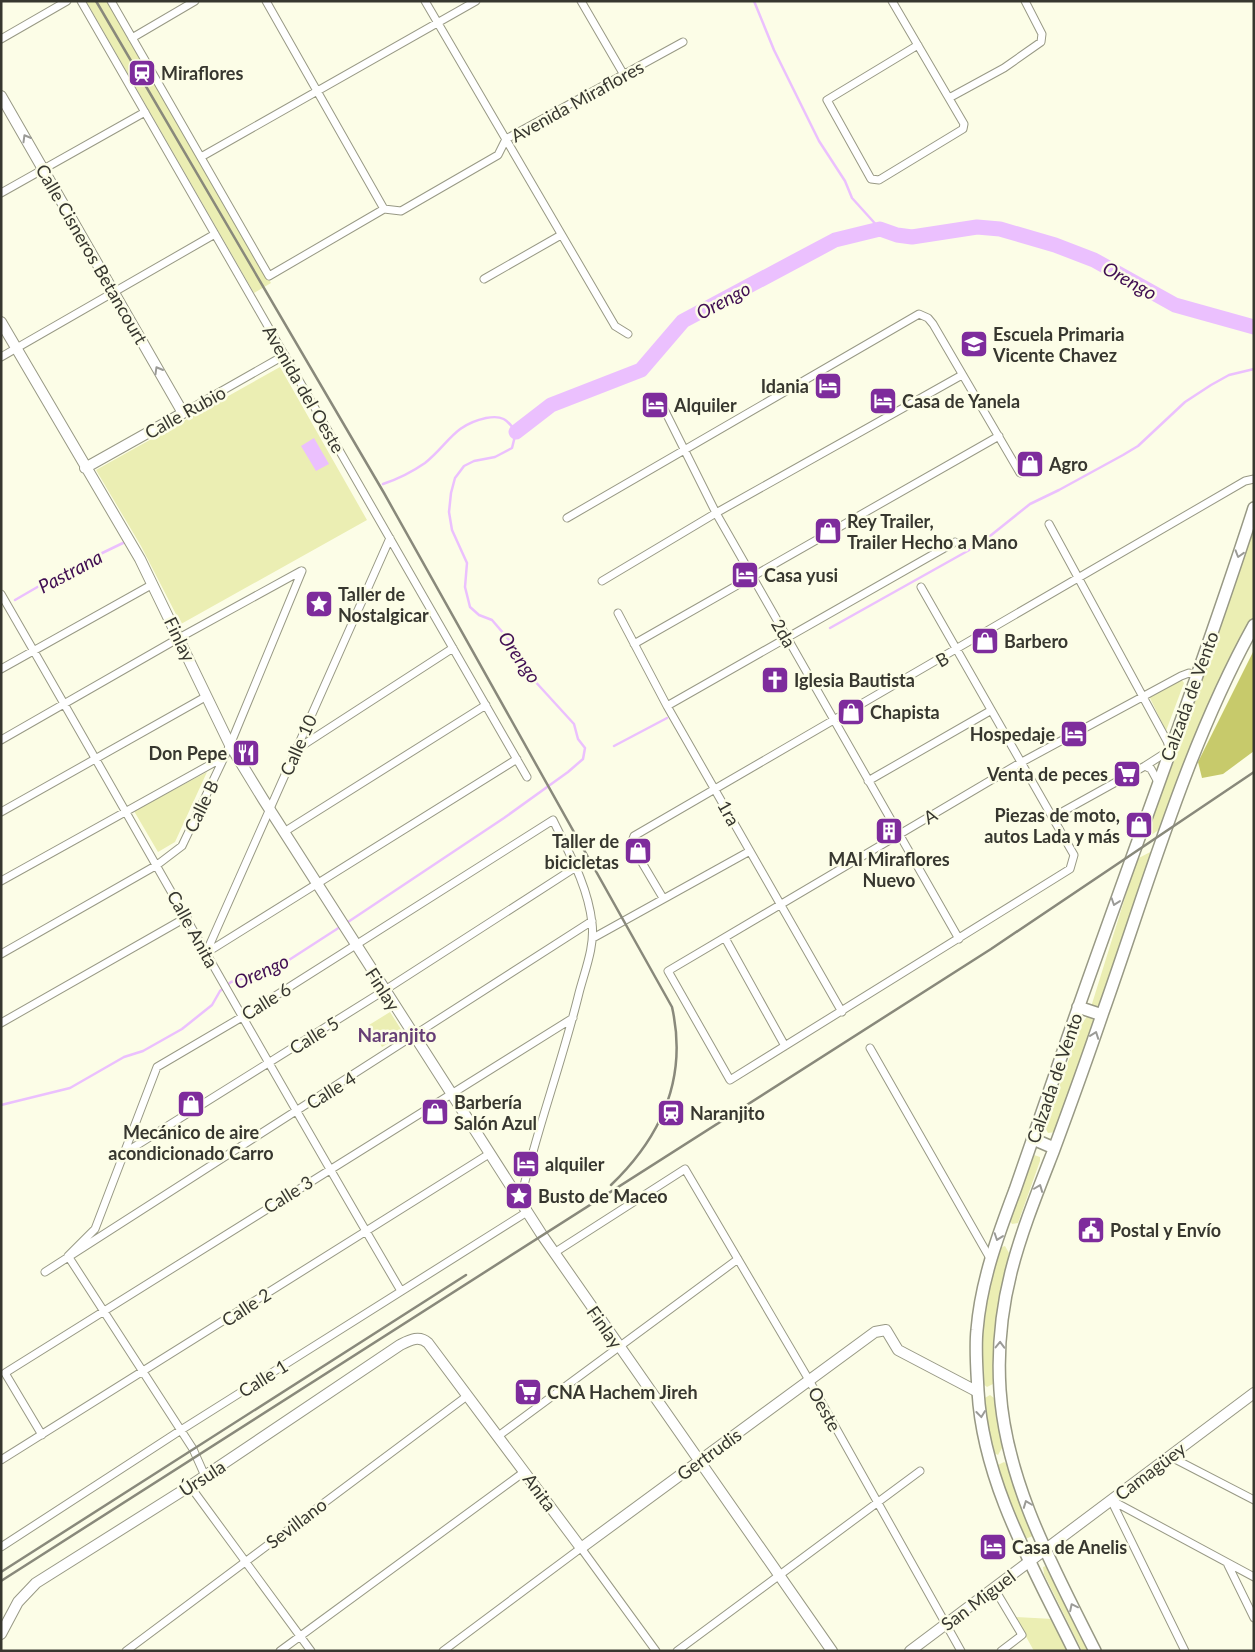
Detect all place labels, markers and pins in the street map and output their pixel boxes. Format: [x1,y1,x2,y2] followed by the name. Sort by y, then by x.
[127,58,157,88] station icon: Miraflores
[161,62,243,84] place label: Miraflores
[992,323,1124,366] place label: Escuela Primaria Vicente Chavez
[959,329,989,359] school or university icon: Escuela Primaria Vicente Chavez
[813,371,843,401] hotel icon: Idania
[761,375,809,397] place label: Idania
[868,386,898,416] hotel icon: Casa de Yanela
[640,390,670,420] hotel icon: Alquiler
[902,390,1020,412] place label: Casa de Yanela
[673,394,737,416] place label: Alquiler
[1015,449,1045,479] shop icon: Agro
[1048,453,1088,475] place label: Agro
[847,510,1018,553] place label: Rey Trailer, Trailer Hecho a Mano
[813,516,843,546] shop icon: Rey Trailer, Trailer Hecho a Mano
[730,560,760,590] hotel icon: Casa yusi
[764,564,838,586] place label: Casa yusi
[338,583,429,626] place label: Taller de Nostalgicar
[304,589,334,619] place icon: Taller de Nostalgicar
[970,626,1000,656] shop icon: Barbero
[1004,630,1068,652] place label: Barbero
[760,665,790,695] church icon: Iglesia Bautista
[794,669,915,691] place label: Iglesia Bautista
[836,697,866,727] shop icon: Chapista
[870,701,940,723] place label: Chapista
[1059,719,1089,749] hotel icon: Hospedaje
[970,723,1055,745] place label: Hospedaje
[231,738,261,768] restaurant icon: Don Pepe
[148,742,227,764] place label: Don Pepe
[1112,759,1142,789] supermarket icon: Venta de peces
[986,763,1108,785] place label: Venta de peces
[984,804,1120,847] place label: Piezas de moto, autos Lada y más
[1124,810,1154,840] shop icon: Piezas de moto, autos Lada y más
[874,816,904,846] building icon: MAI Miraflores Nuevo
[545,830,619,873] place label: Taller de bicicletas
[623,836,653,866] shop icon: Taller de bicicletas
[828,848,950,891] place label: MAI Miraflores Nuevo
[176,1089,206,1119] shop icon: Mecánico de aire acondicionado Carro
[454,1091,537,1134] place label: Barbería Salón Azul
[420,1097,450,1127] shop icon: Barbería Salón Azul
[656,1098,686,1128] station icon: Naranjito
[690,1102,765,1124] place label: Naranjito
[108,1121,274,1164] place label: Mecánico de aire acondicionado Carro
[511,1149,541,1179] hotel icon: alquiler
[545,1153,605,1175] place label: alquiler
[504,1181,534,1211] place icon: Busto de Maceo
[538,1185,668,1207] place label: Busto de Maceo
[1076,1215,1106,1245] public building icon: Postal y Envío
[1110,1219,1221,1241] place label: Postal y Envío
[513,1377,543,1407] supermarket icon: CNA Hachem Jireh
[547,1381,698,1403] place label: CNA Hachem Jireh
[978,1532,1008,1562] hotel icon: Casa de Anelis
[1012,1536,1127,1558] place label: Casa de Anelis

